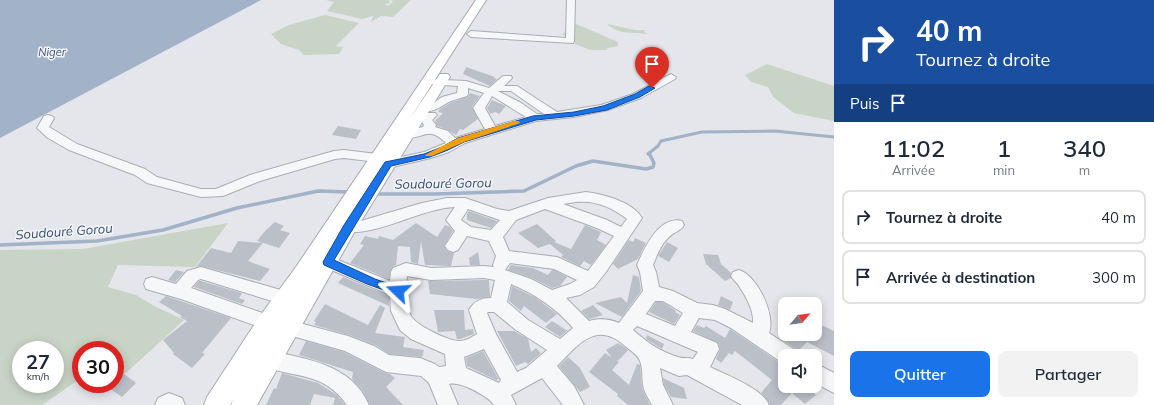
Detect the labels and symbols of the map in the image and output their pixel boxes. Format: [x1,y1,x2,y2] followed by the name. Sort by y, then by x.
[38,45,67,59] water label: Niger
[635,47,669,88] pin
[394,174,492,192] water label: Soudouré Gorou
[15,220,113,242] water label: Soudouré Gorou
[377,270,419,312] position arrow
[778,297,822,341] north arrow
[72,341,124,393] speed limit sign: 30

